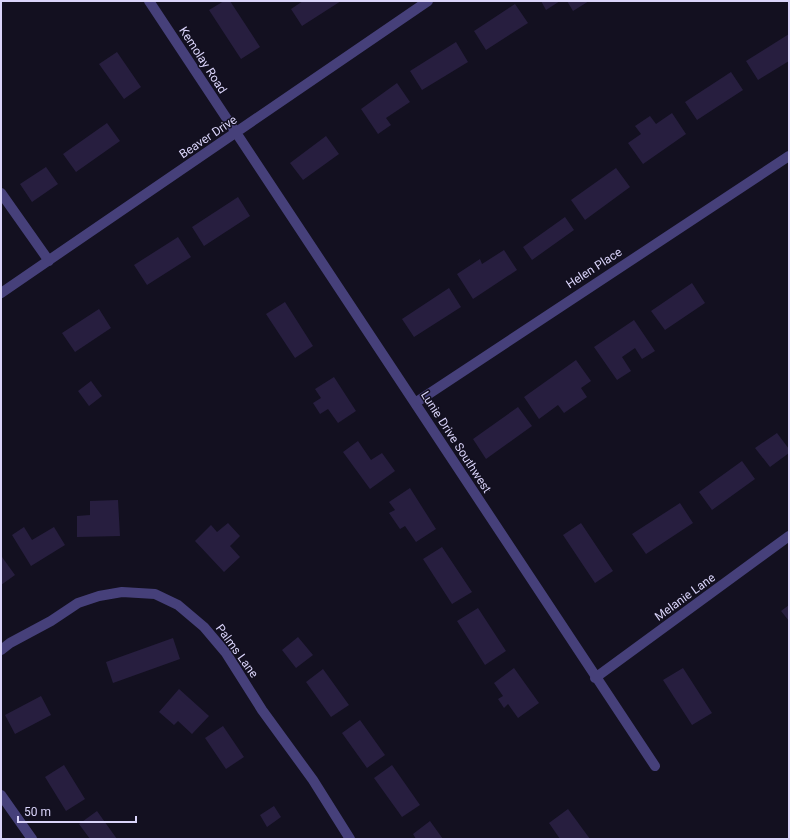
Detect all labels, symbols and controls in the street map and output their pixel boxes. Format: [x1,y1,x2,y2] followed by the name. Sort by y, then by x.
[176,24,230,96] street label: Kemolay Road
[177,113,239,161] street label: Beaver Drive
[564,245,624,291] street label: Helen Place
[418,389,494,495] street label: Lunie Drive Southwest
[652,570,718,624] street label: Melanie Lane
[213,622,261,680] street label: Palms Lane
[18,798,136,824] scale bar
[24,805,51,819] text: 50 m

